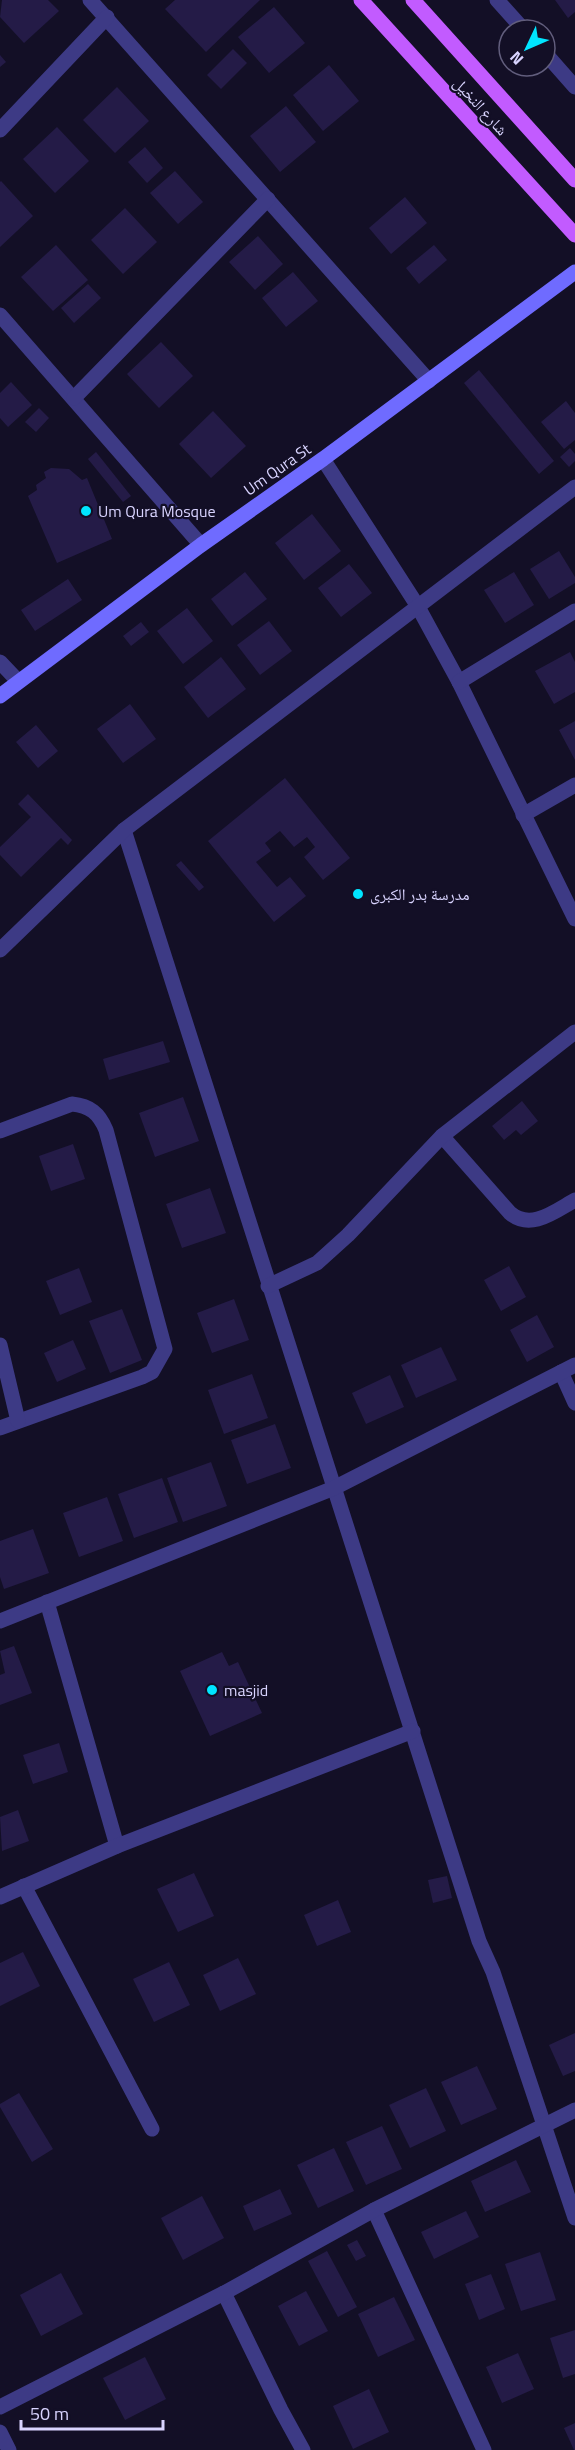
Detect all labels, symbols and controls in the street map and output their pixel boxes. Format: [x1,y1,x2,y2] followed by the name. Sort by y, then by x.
[497,18,557,78] north arrow
[504,46,529,71] text: N
[448,71,514,141] street label: شارع النخيل
[238,437,316,501] street label: Um Qura St
[98,499,216,523] place label: Um Qura Mosque
[79,504,93,518] marker: Um Qura Mosque
[370,882,470,906] place label: مدرسة بدر الكبرى
[351,887,365,901] marker: مدرسة بدر الكبرى
[224,1678,268,1702] place label: masjid
[205,1683,219,1697] marker: masjid
[21,2393,164,2431] scale bar
[30,2400,69,2427] text: 50 m

